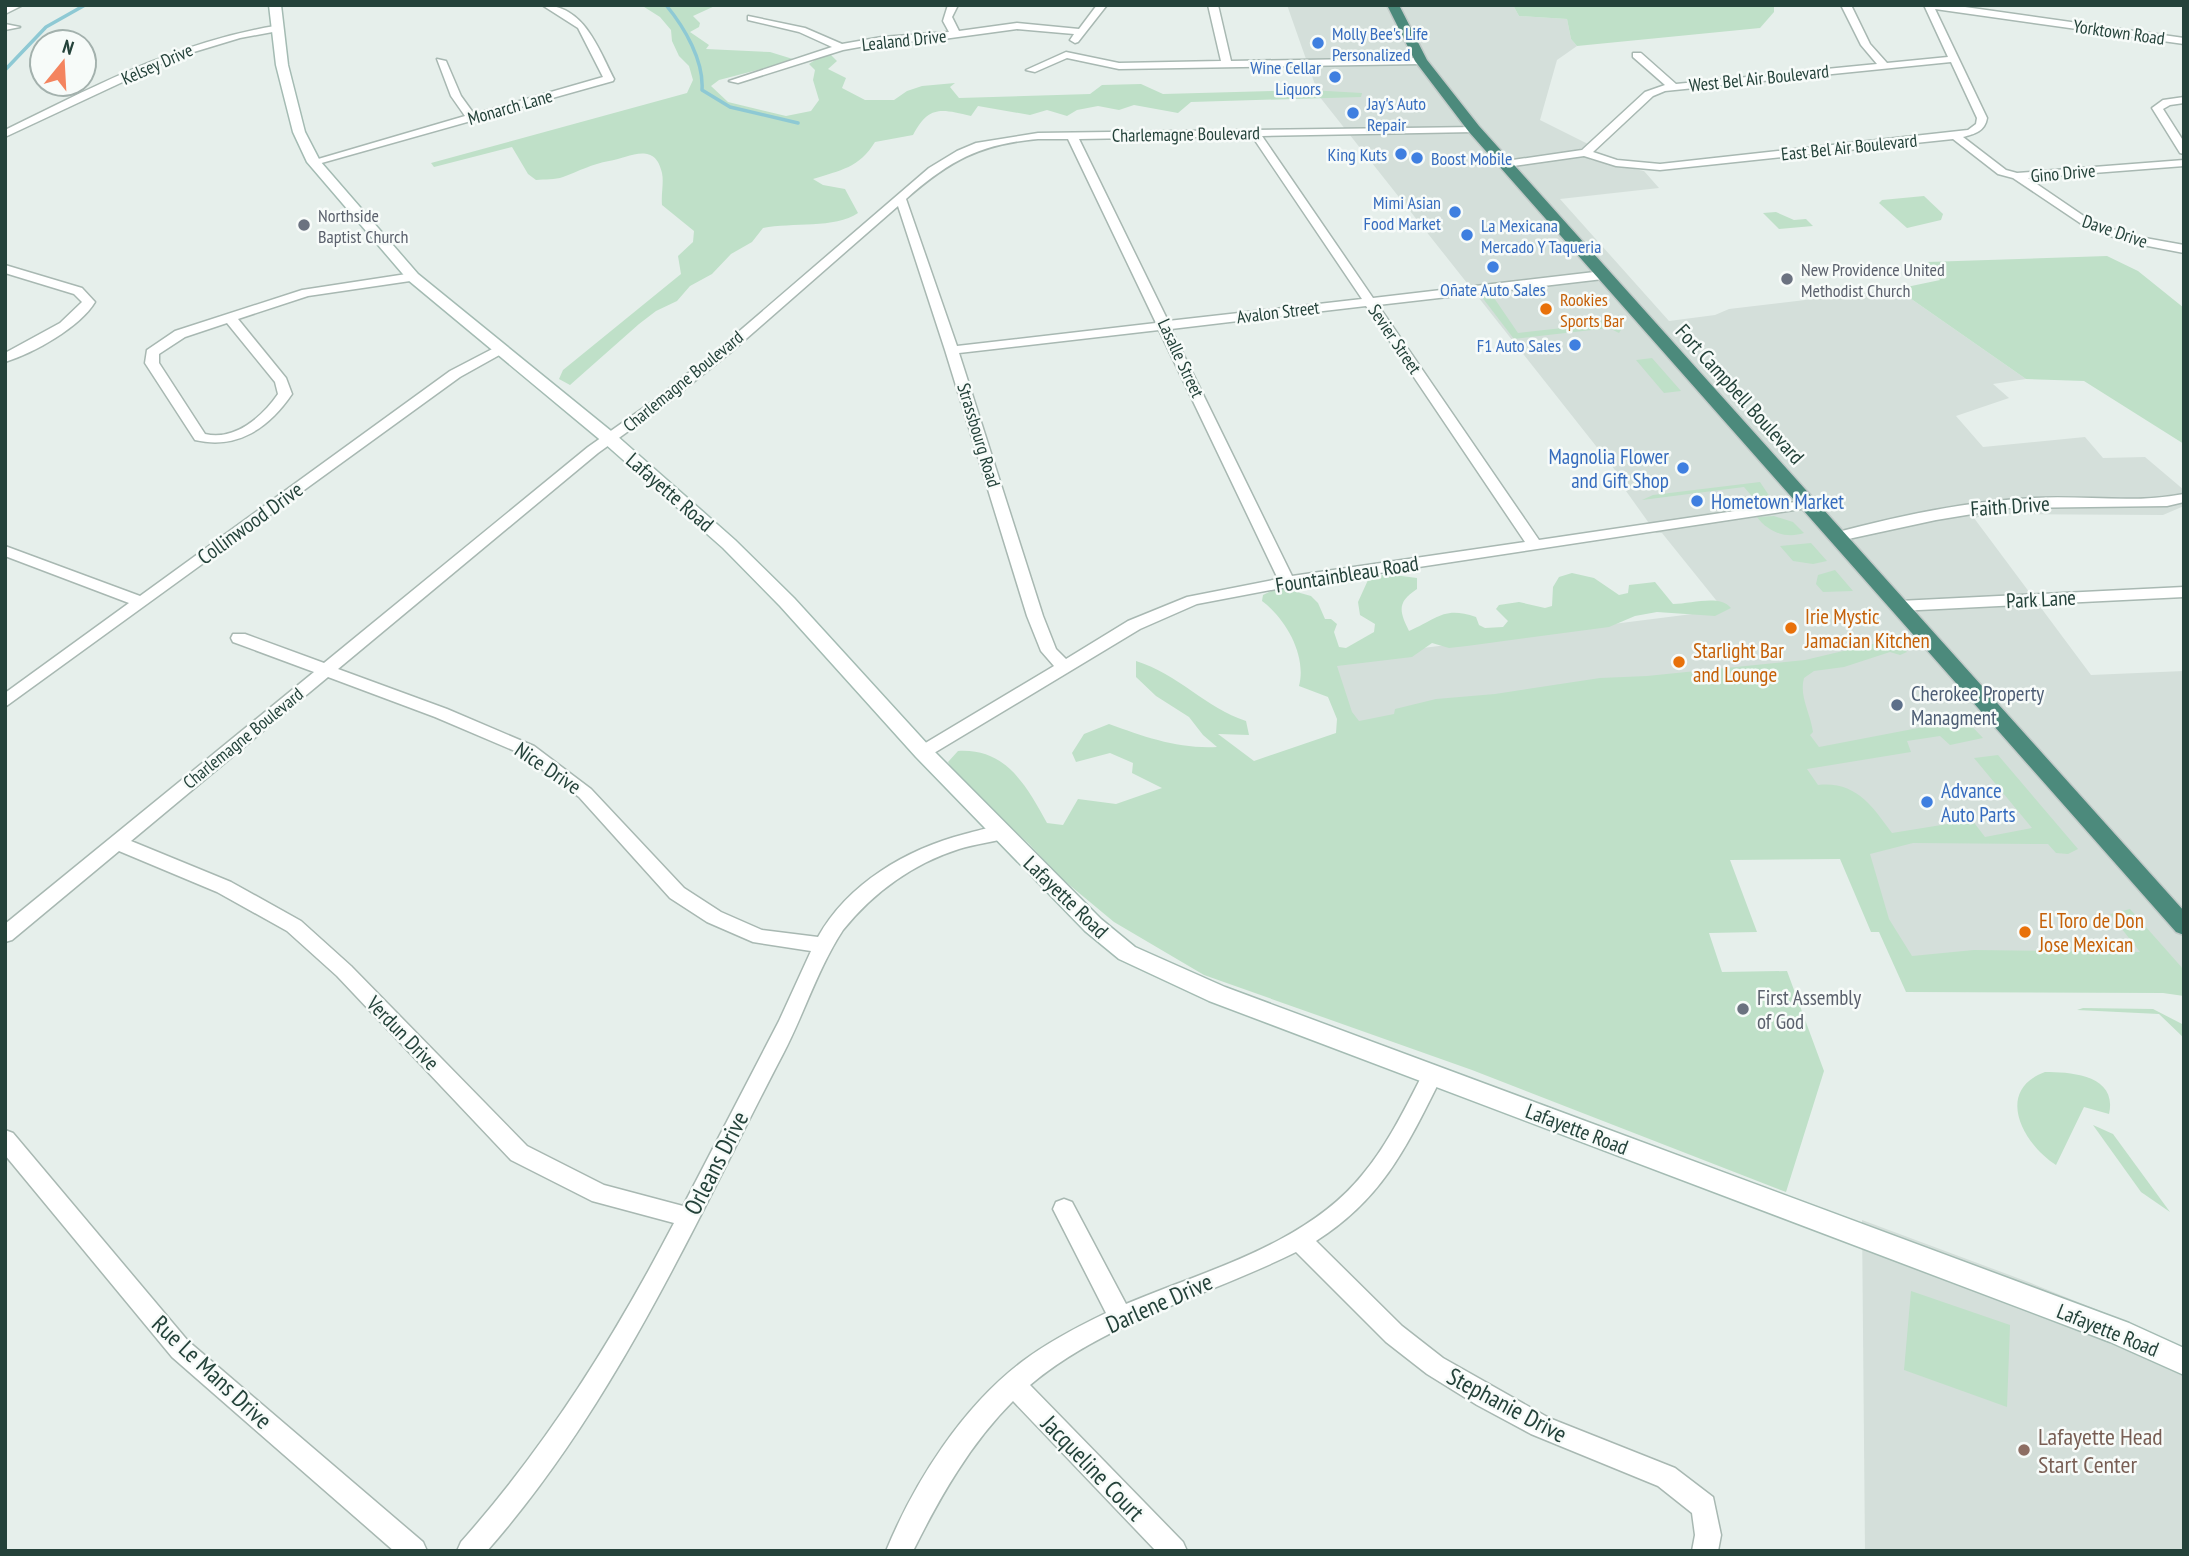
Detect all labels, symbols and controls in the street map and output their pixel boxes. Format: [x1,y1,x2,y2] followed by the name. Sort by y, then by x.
[2072,14,2166,50] street label: Yorktown Road
[1332,22,1428,66] place label: Molly Bee's Life Personalized
[861,24,947,56] street label: Lealand Drive
[28,28,98,98] north arrow
[60,34,77,60] text: N
[1310,35,1326,51] marker: Molly Bee's Life Personalized
[118,38,196,90] street label: Kelsey Drive
[1250,56,1321,100] place label: Wine Cellar Liquors
[1688,59,1830,97] street label: West Bel Air Boulevard
[1327,69,1343,85] marker: Wine Cellar Liquors
[465,84,555,130] street label: Monarch Lane
[1366,92,1426,136] place label: Jay's Auto Repair
[1345,105,1361,121] marker: Jay's Auto Repair
[1112,121,1260,147] street label: Charlemagne Boulevard
[1780,128,1918,166] street label: East Bel Air Boulevard
[1327,143,1387,166] place label: King Kuts
[1393,146,1409,162] marker: King Kuts
[1431,147,1512,170] place label: Boost Mobile
[1409,150,1425,166] marker: Boost Mobile
[2030,159,2096,187] street label: Gino Drive
[1364,191,1441,235] place label: Mimi Asian Food Market
[318,204,408,248] place label: Northside Baptist Church
[1447,204,1463,220] marker: Mimi Asian Food Market
[2079,209,2151,253] street label: Dave Drive
[1481,214,1601,258] place label: La Mexicana Mercado Y Taqueria
[296,217,312,233] marker: Northside Baptist Church
[1459,227,1475,243] marker: La Mexicana Mercado Y Taqueria
[1801,258,1945,302] place label: New Providence United Methodist Church
[1485,259,1501,275] marker: Oñate Auto Sales
[1779,271,1795,287] marker: New Providence United Methodist Church
[1440,278,1546,301] place label: Oñate Auto Sales
[1560,288,1624,332] place label: Rookies Sports Bar
[1235,296,1321,328] street label: Avalon Street
[1363,300,1427,378] street label: Sevier Street
[1538,301,1554,317] marker: Rookies Sports Bar
[1153,315,1209,401] street label: Lasalle Street
[1670,318,1810,470] street label: Fort Campbell Boulevard
[618,325,748,437] street label: Charlemagne Boulevard
[1477,334,1561,357] place label: F1 Auto Sales
[1567,337,1583,353] marker: F1 Auto Sales
[952,380,1006,490] street label: Strassbourg Road
[1548,443,1669,494] place label: Magnolia Flower and Gift Shop
[621,447,719,537] street label: Lafayette Road
[1675,460,1691,476] marker: Magnolia Flower and Gift Shop
[192,476,308,570] street label: Collinwood Drive
[1711,488,1844,515] place label: Hometown Market
[1970,490,2050,522] street label: Faith Drive
[1689,493,1705,509] marker: Hometown Market
[1274,549,1420,599] street label: Fountainbleau Road
[2005,584,2077,614] street label: Park Lane
[1804,603,1930,654] place label: Irie Mystic Jamacian Kitchen
[1783,620,1799,636] marker: Irie Mystic Jamacian Kitchen
[1693,637,1784,688] place label: Starlight Bar and Lounge
[1671,654,1687,670] marker: Starlight Bar and Lounge
[1911,680,2044,731] place label: Cherokee Property Managment
[178,682,308,794] street label: Charlemagne Boulevard
[1889,697,1905,713] marker: Cherokee Property Managment
[510,736,586,800] street label: Nice Drive
[1941,777,2016,828] place label: Advance Auto Parts
[1919,794,1935,810] marker: Advance Auto Parts
[1018,850,1114,944] street label: Lafayette Road
[2038,907,2144,958] place label: El Toro de Don Jose Mexican
[2017,924,2033,940] marker: El Toro de Don Jose Mexican
[1757,984,1861,1035] place label: First Assembly of God
[360,989,445,1076] street label: Verdun Drive
[1735,1001,1751,1017] marker: First Assembly of God
[1522,1097,1632,1161] street label: Lafayette Road
[677,1106,755,1220] street label: Orleans Drive
[1101,1266,1217,1340] street label: Darlene Drive
[2053,1297,2163,1363] street label: Lafayette Road
[145,1308,279,1436] street label: Rue Le Mans Drive
[1442,1360,1572,1450] street label: Stephanie Drive
[1034,1408,1151,1528] street label: Jacqueline Court
[2038,1421,2163,1480] place label: Lafayette Head Start Center
[2016,1442,2032,1458] marker: Lafayette Head Start Center

